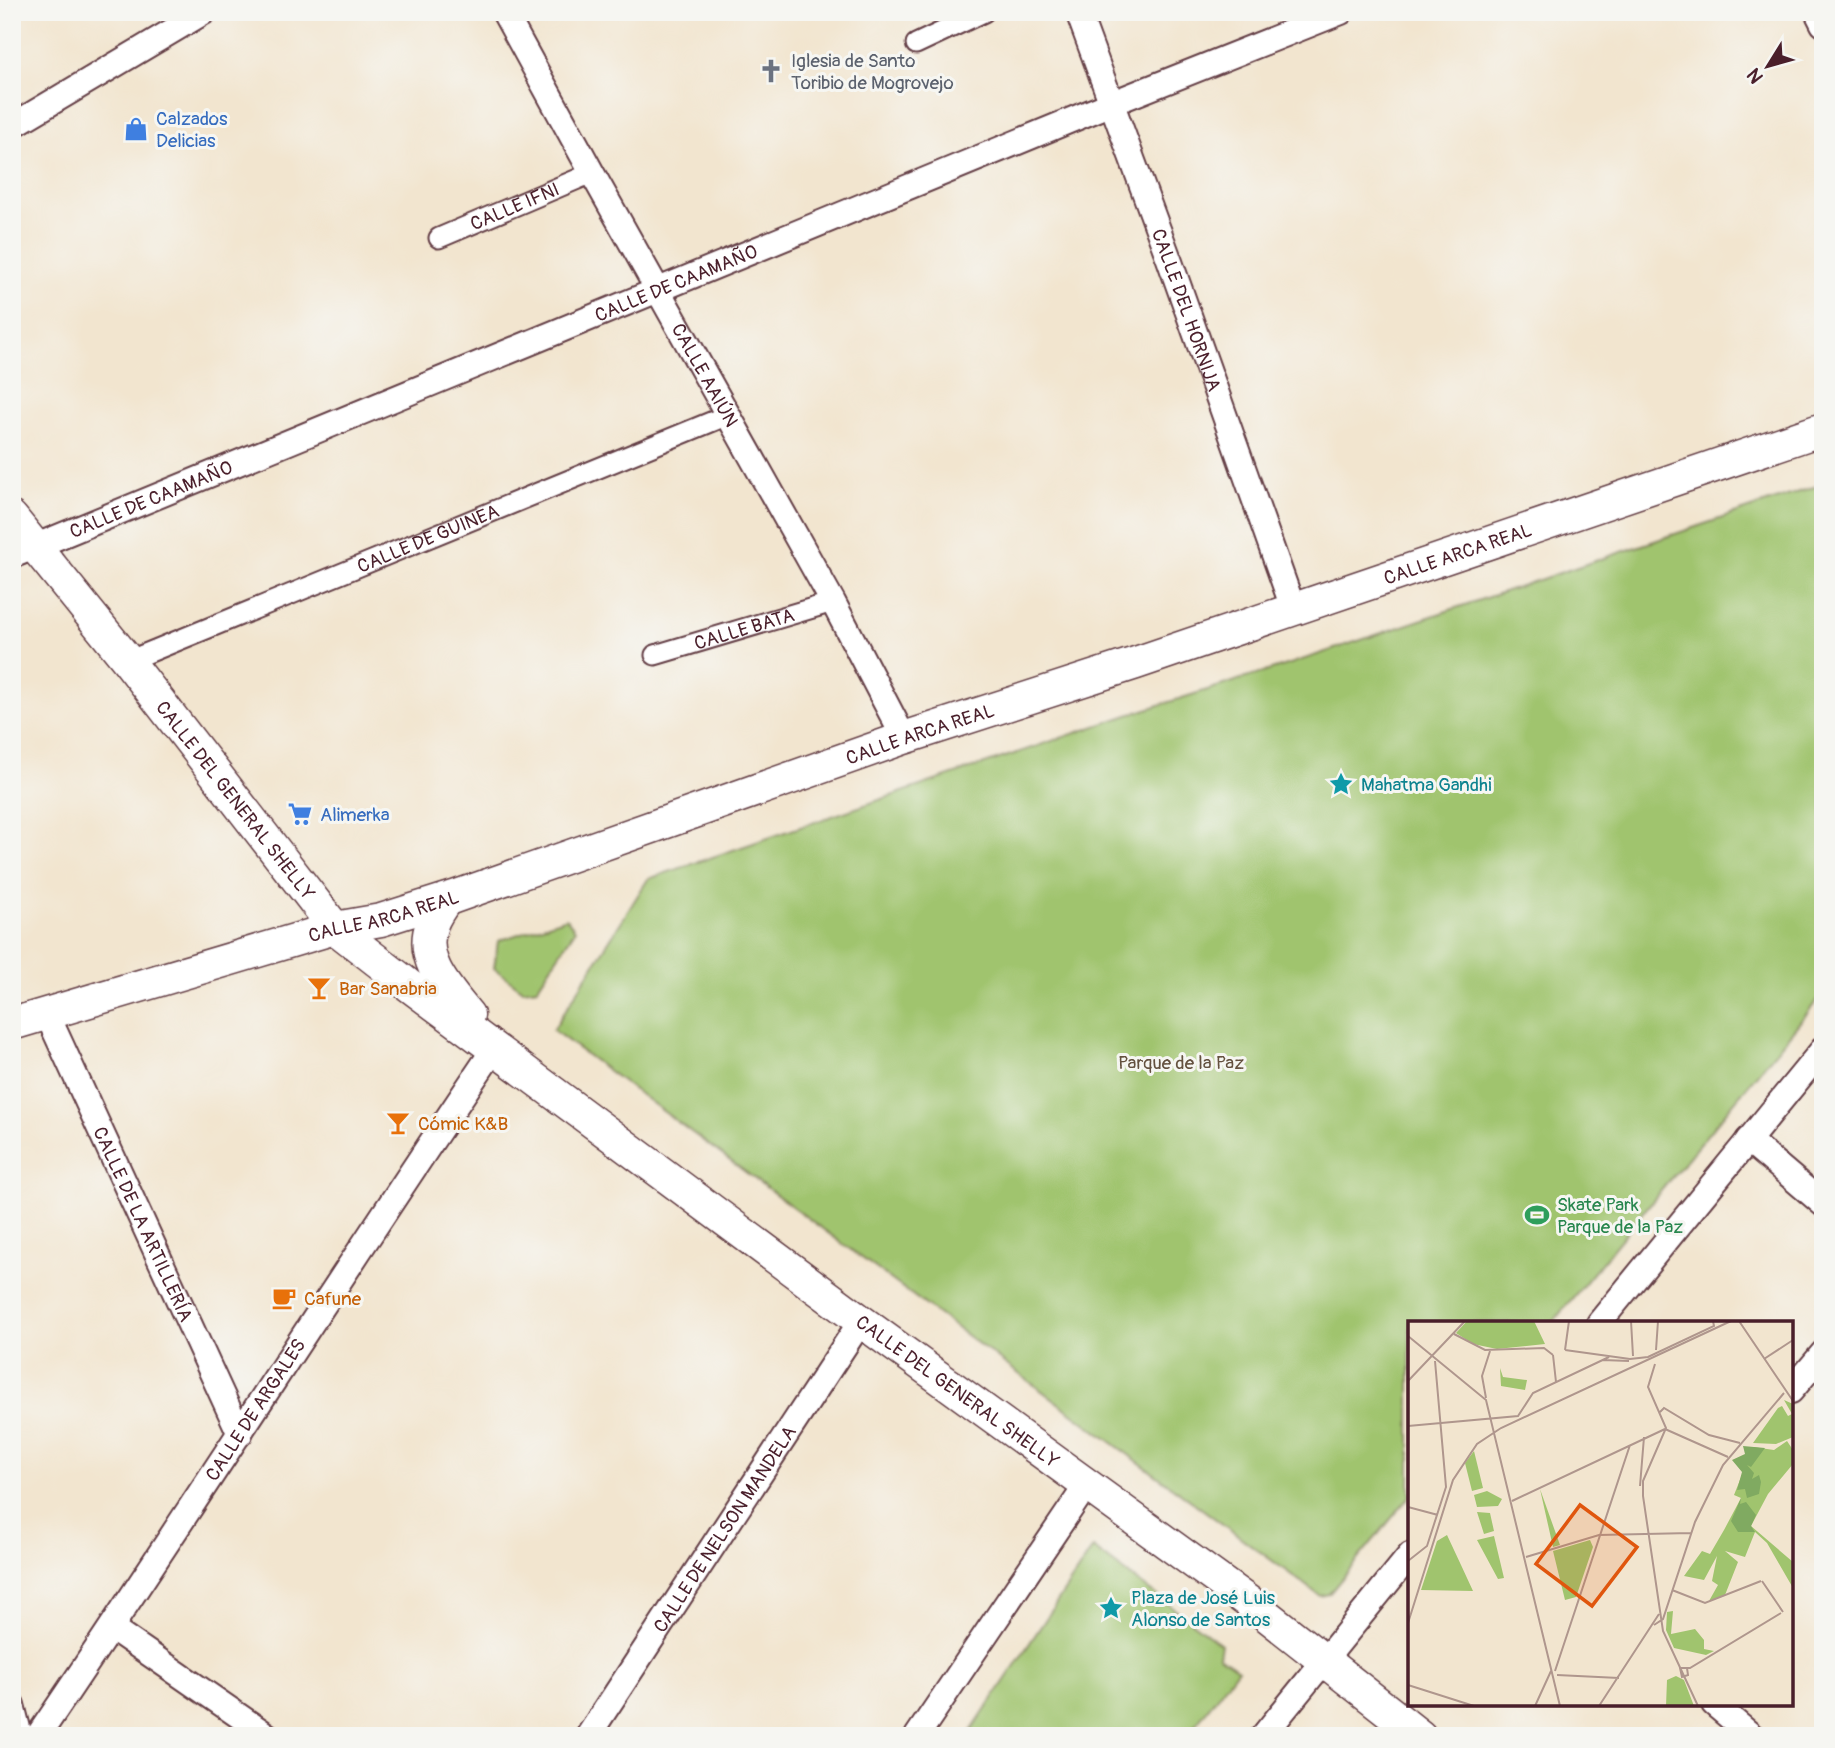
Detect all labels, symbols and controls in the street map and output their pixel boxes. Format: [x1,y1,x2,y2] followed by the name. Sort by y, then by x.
[1734,32,1804,102] north arrow
[791,49,954,95] place label: Iglesia de Santo Toribio de Mogrovejo
[757,57,785,85] church icon: Iglesia de Santo Toribio de Mogrovejo
[1742,63,1769,88] text: N
[156,107,228,153] place label: Calzados Delicias
[122,115,150,143] shop icon: Calzados Delicias
[467,177,563,236] street label: CALLE IFNI
[1146,225,1226,395] street label: CALLE DEL HORNIJA
[591,239,761,328] street label: CALLE DE CAAMAÑO
[666,319,743,431] street label: CALLE AAIÚN
[66,456,236,544] street label: CALLE DE CAAMAÑO
[354,499,503,579] street label: CALLE DE GUINEA
[1381,518,1535,591] street label: CALLE ARCA REAL
[691,603,797,656] street label: CALLE BATA
[150,696,320,905] street label: CALLE DEL GENERAL SHELLY
[843,699,998,771] street label: CALLE ARCA REAL
[1327,770,1355,798] place icon: Mahatma Gandhi
[1361,773,1492,797] place label: Mahatma Gandhi
[286,800,314,828] supermarket icon: Alimerka
[320,803,390,827] place label: Alimerka
[306,885,462,948] street label: CALLE ARCA REAL
[305,974,333,1002] bar icon: Bar Sanabria
[339,977,437,1001] place label: Bar Sanabria
[1118,1051,1244,1075] park label: Parque de la Paz
[384,1109,412,1137] bar icon: Cómic K&B
[418,1112,508,1136] place label: Cómic K&B
[87,1123,198,1326] street label: CALLE DE LA ARTILLERÍA
[1557,1193,1683,1239] place label: Skate Park Parque de la Paz
[1523,1201,1551,1229] sports icon: Skate Park Parque de la Paz
[270,1284,298,1312] cafe icon: Cafune
[304,1287,362,1311] place label: Cafune
[851,1310,1064,1474] street label: CALLE DEL GENERAL SHELLY
[1408,1321,1793,1706] inset map
[200,1334,311,1486] street label: CALLE DE ARGALES
[648,1421,802,1637] street label: CALLE DE NELSON MANDELA
[1131,1586,1275,1632] place label: Plaza de José Luis Alonso de Santos
[1097,1594,1125,1622] place icon: Plaza de José Luis Alonso de Santos

